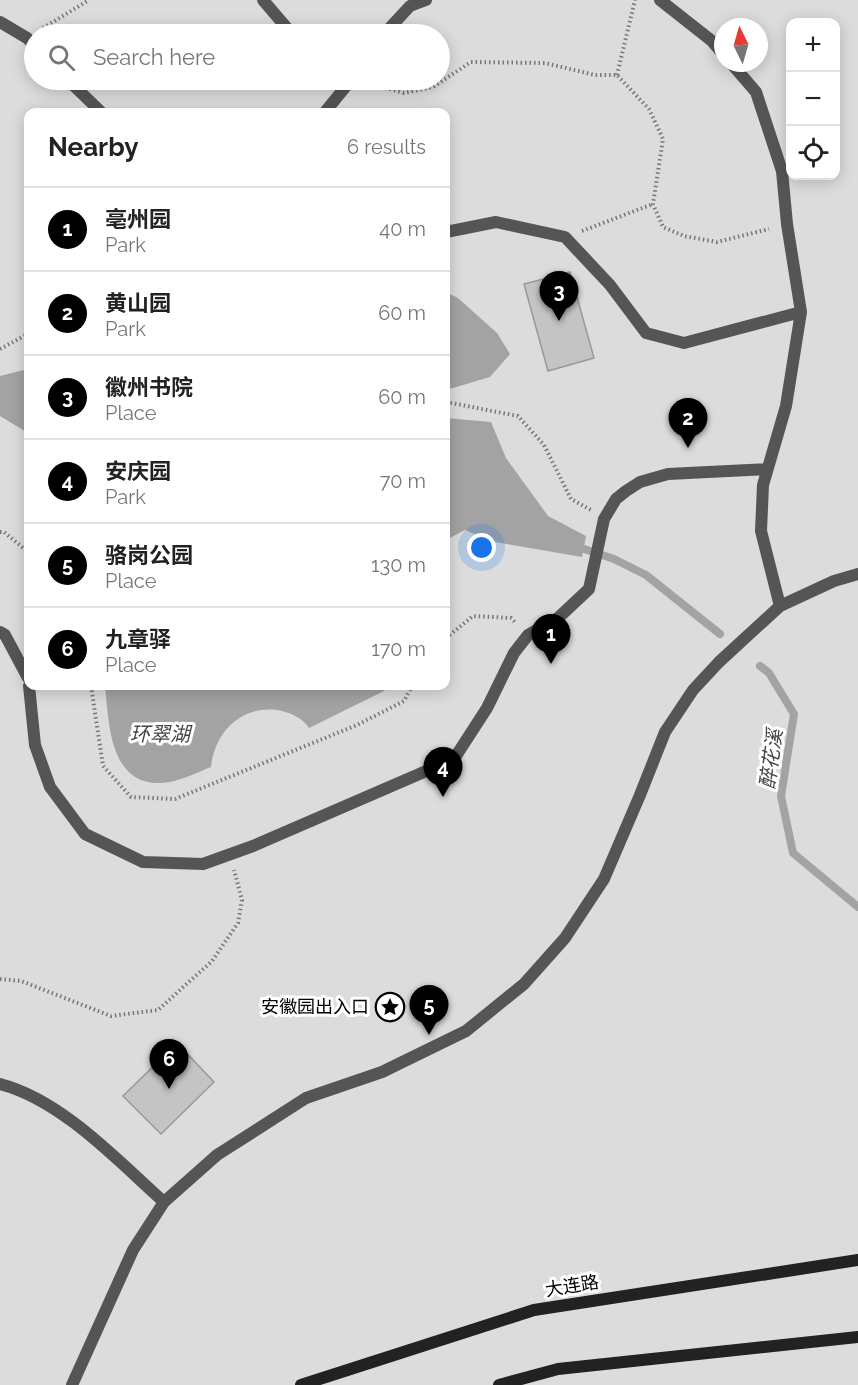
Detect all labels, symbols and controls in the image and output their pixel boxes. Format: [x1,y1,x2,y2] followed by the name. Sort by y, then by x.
[714,18,768,72] north arrow
[786,18,840,180] map controls
[786,18,840,72] button: +
[24,24,450,90] search box
[45,41,78,74] icon: search
[93,44,215,70] text: Search here
[786,72,840,126] button: −
[786,126,840,180] button: locate
[48,132,138,162] text: Nearby
[347,135,426,159] text: 6 results
[105,206,171,232] text: 亳州园
[63,217,72,241] text: 1
[379,217,426,241] text: 40 m
[105,233,146,257] text: Park
[540,272,578,321] pin: 3
[105,290,171,316] text: 黄山园
[62,301,73,325] text: 2
[378,301,426,325] text: 60 m
[105,317,146,341] text: Park
[105,374,193,400] text: 徽州书院
[62,385,73,409] text: 3
[378,385,426,409] text: 60 m
[668,398,708,448] pin: 2
[105,401,156,425] text: Place
[105,458,171,484] text: 安庆园
[62,469,73,493] text: 4
[380,469,426,493] text: 70 m
[105,485,146,509] text: Park
[467,533,496,562] your location
[105,542,193,568] text: 骆岗公园
[62,553,73,577] text: 5
[371,553,426,577] text: 130 m
[105,569,156,593] text: Place
[532,614,570,664] pin: 1
[105,626,171,652] text: 九章驿
[61,637,74,661] text: 6
[371,637,426,661] text: 170 m
[105,653,156,677] text: Place
[130,722,193,746] water label: 环翠湖
[755,726,787,790] water label: 醉花溪
[424,748,462,797] pin: 4
[410,986,448,1035] pin: 5
[374,991,406,1023] place icon: 安徽园出入口
[261,996,369,1017] place label: 安徽园出入口
[150,1040,188,1089] pin: 6
[544,1271,600,1300] street label: 大连路

